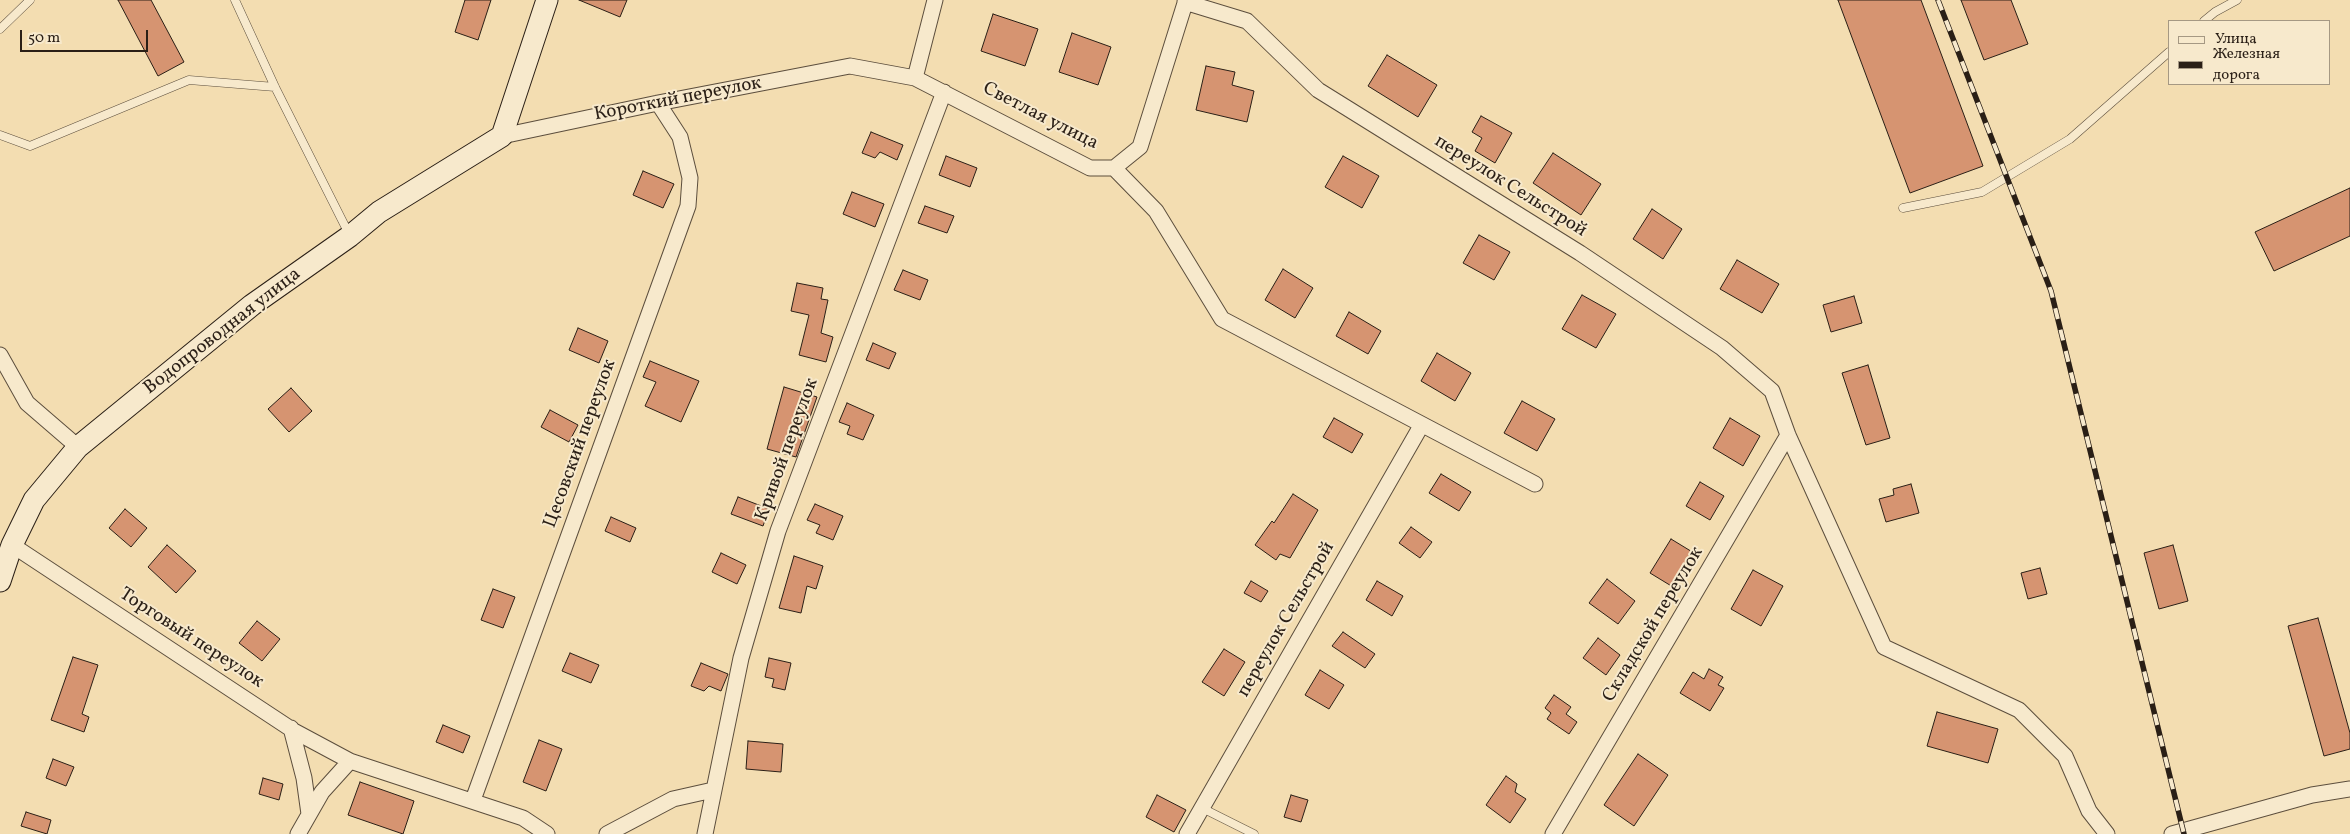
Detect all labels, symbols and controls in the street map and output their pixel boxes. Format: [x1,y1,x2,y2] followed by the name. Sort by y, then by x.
[22,20,150,52] scale bar
[2168,20,2330,85] legend
[28,28,60,49] text: 50 m
[2215,29,2257,50] text: Улица
[2213,44,2280,86] text: Железная дорога
[592,73,764,127] street label: Короткий переулок
[978,78,1102,156] street label: Светлая улица
[1430,131,1590,243] street label: переулок Сельстрой
[140,264,306,400] street label: Водопроводная улица
[540,357,622,531] street label: Цесовский переулок
[752,375,824,525] street label: Кривой переулок
[1233,538,1341,702] street label: переулок Сельстрой
[1599,543,1709,707] street label: Складской переулок
[115,584,267,694] street label: Торговый переулок

